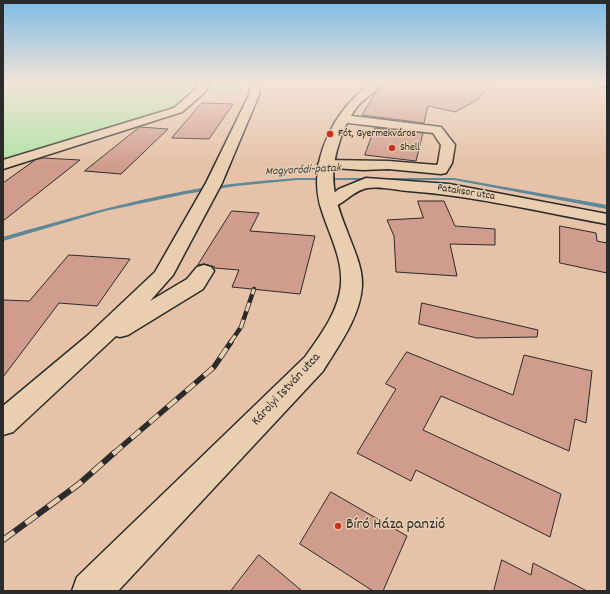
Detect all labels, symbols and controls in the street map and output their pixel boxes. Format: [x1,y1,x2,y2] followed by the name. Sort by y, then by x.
[338,127,416,141] place label: Fót, Gyermekváros
[325,129,335,139] marker: Fót, Gyermekváros
[400,141,420,155] place label: Shell
[387,143,397,153] marker: Shell
[265,162,341,180] water label: Mogyoródi-patak
[436,182,496,204] street label: Pataksor utca
[249,350,325,430] street label: Károlyi István utca
[346,516,445,536] place label: Bíró Háza panzió
[333,521,343,531] marker: Bíró Háza panzió

